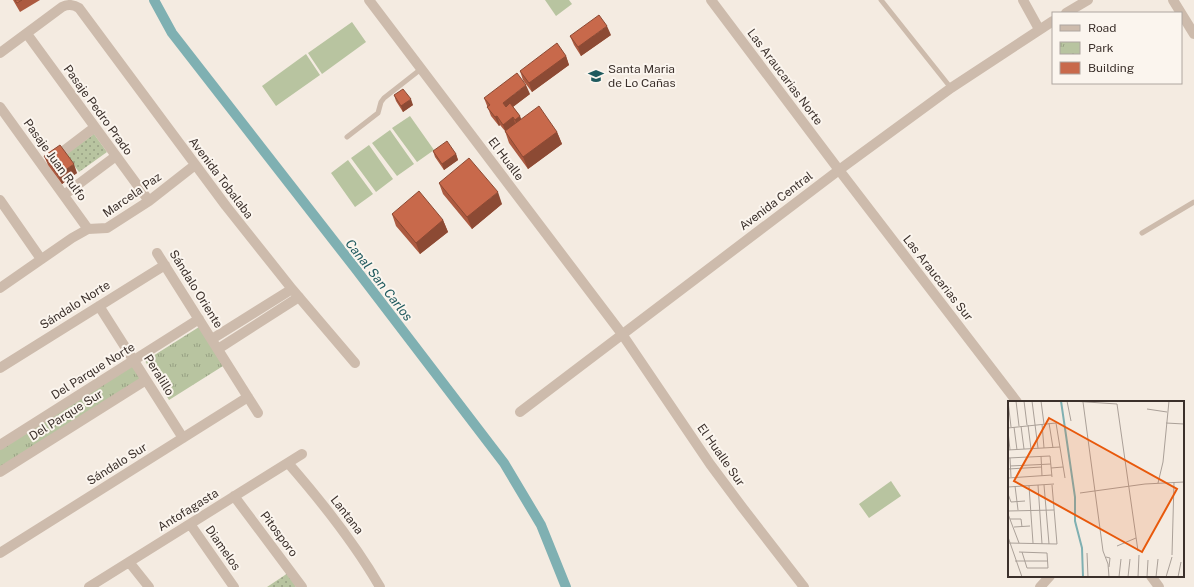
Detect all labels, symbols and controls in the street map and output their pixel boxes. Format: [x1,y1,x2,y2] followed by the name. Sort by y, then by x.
[1052,12,1182,84] legend
[1088,21,1116,35] text: Road
[744,26,826,128] street label: Las Araucarias Norte
[1088,41,1114,55] text: Park
[1088,61,1134,75] text: Building
[61,62,136,158] street label: Pasaje Pedro Prado
[608,62,675,90] place label: Santa Maria de Lo Cañas
[587,67,605,85] school or university icon: Santa Maria de Lo Cañas
[21,116,89,204] street label: Pasaje Juan Rulfo
[186,135,256,221] street label: Avenida Tobalaba
[485,135,527,183] street label: El Hualle
[737,169,816,233] street label: Avenida Central
[100,170,164,220] street label: Marcela Paz
[900,232,976,324] street label: Las Araucarias Sur
[342,236,416,324] water label: Canal San Carlos
[166,247,226,331] street label: Sándalo Oriente
[37,278,113,332] street label: Sándalo Norte
[49,340,137,402] street label: Del Parque Norte
[141,352,177,398] street label: Peralillo
[27,387,106,443] street label: Del Parque Sur
[1008,401,1184,577] inset map
[694,421,748,489] street label: El Hualle Sur
[84,440,150,488] street label: Sándalo Sur
[155,486,221,534] street label: Antofagasta
[328,493,366,537] street label: Lantana
[257,509,301,560] street label: Pitosporo
[203,523,243,573] street label: Diamelos

